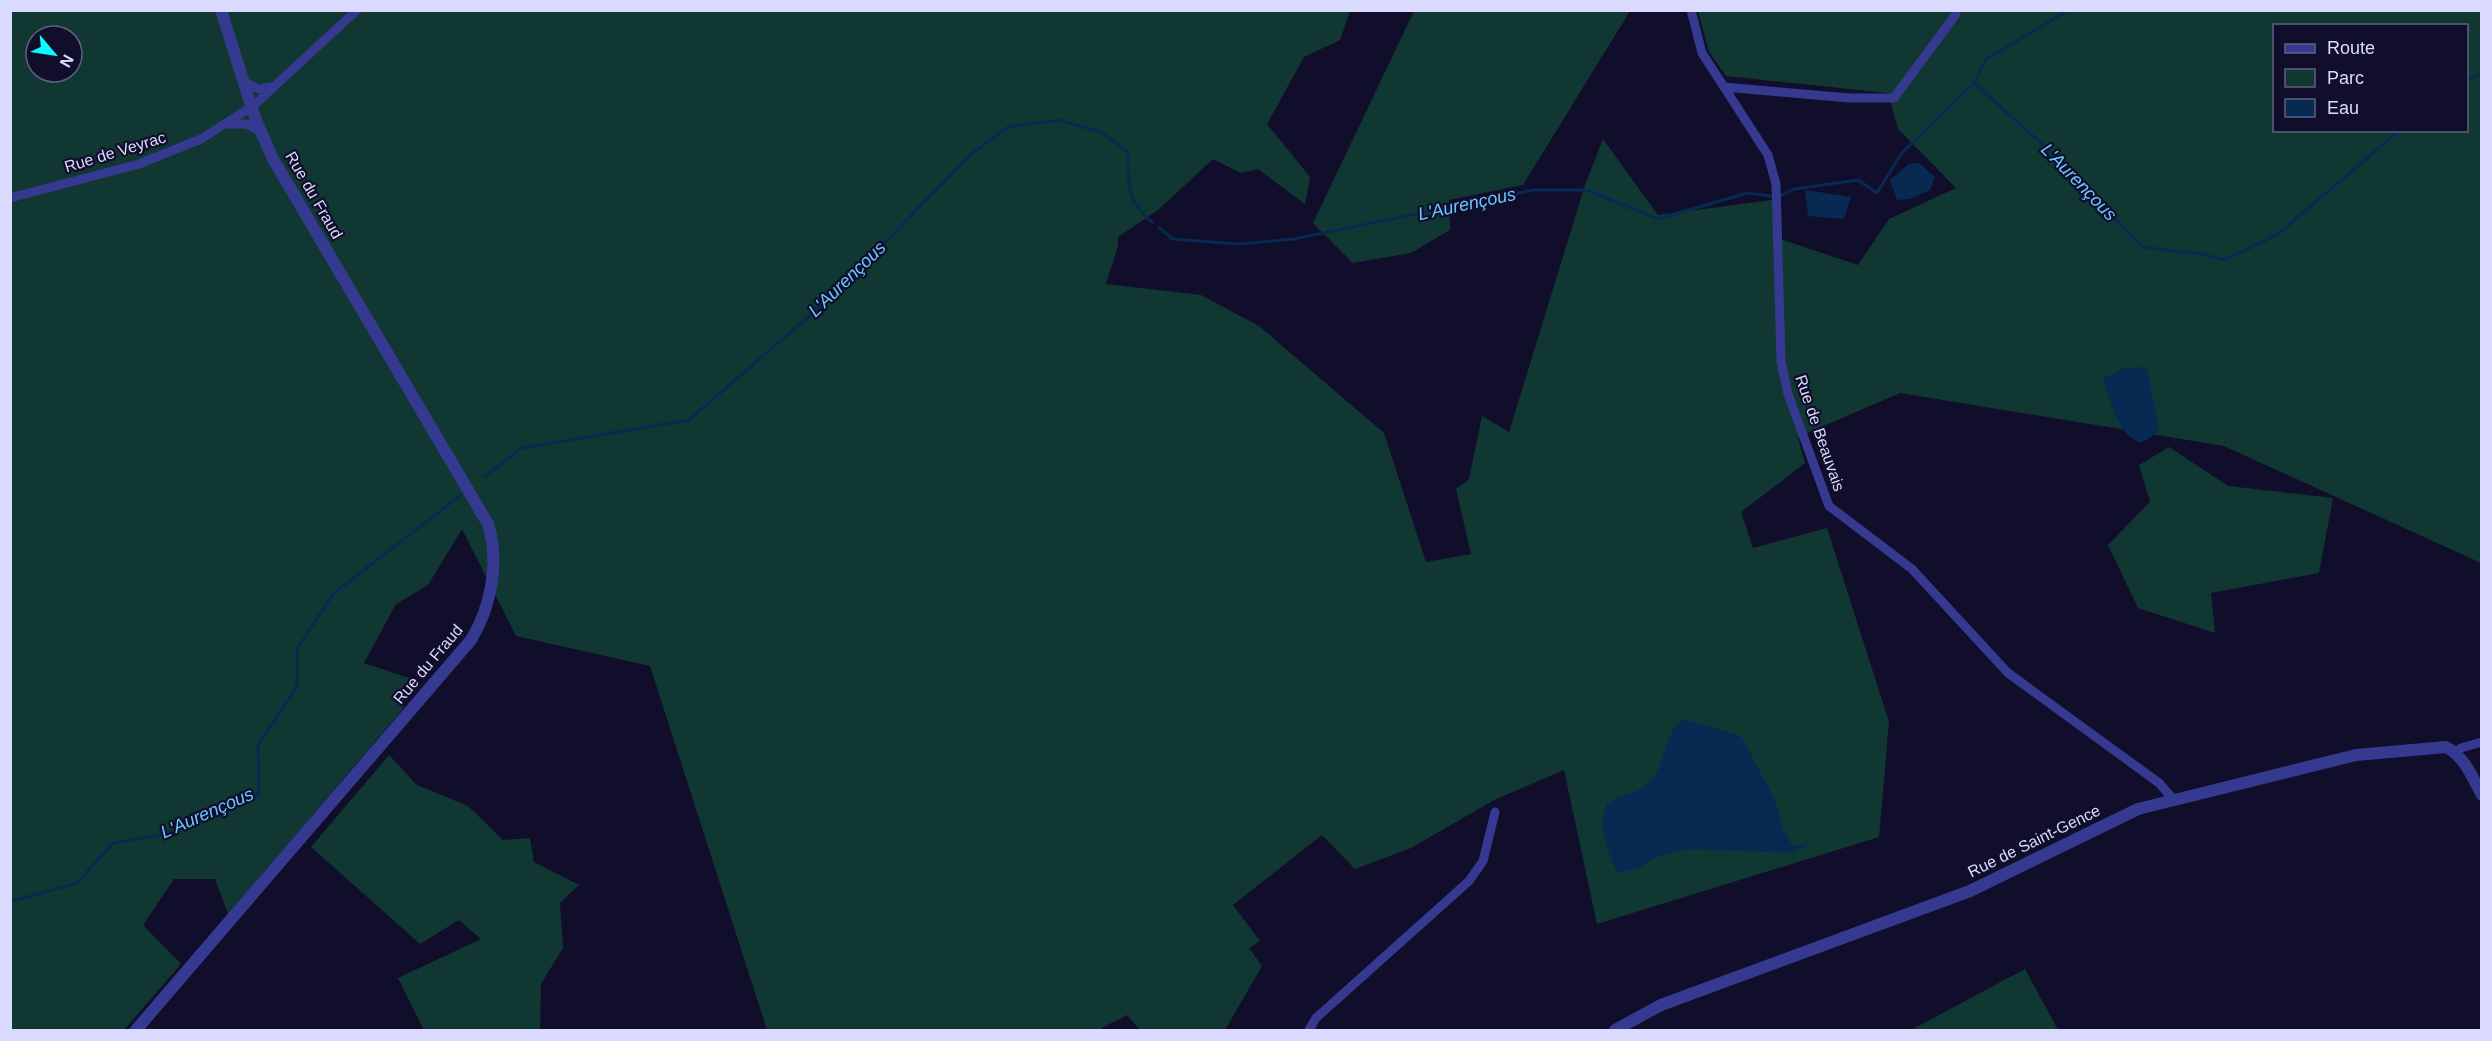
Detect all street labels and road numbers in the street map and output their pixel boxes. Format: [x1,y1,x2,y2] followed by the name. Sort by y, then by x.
[62,129,168,175] street label: Rue de Veyrac
[282,148,346,242] street label: Rue du Fraud
[1792,373,1848,493] street label: Rue de Beauvais
[390,621,466,707] street label: Rue du Fraud
[1965,802,2103,880] street label: Rue de Saint-Gence

